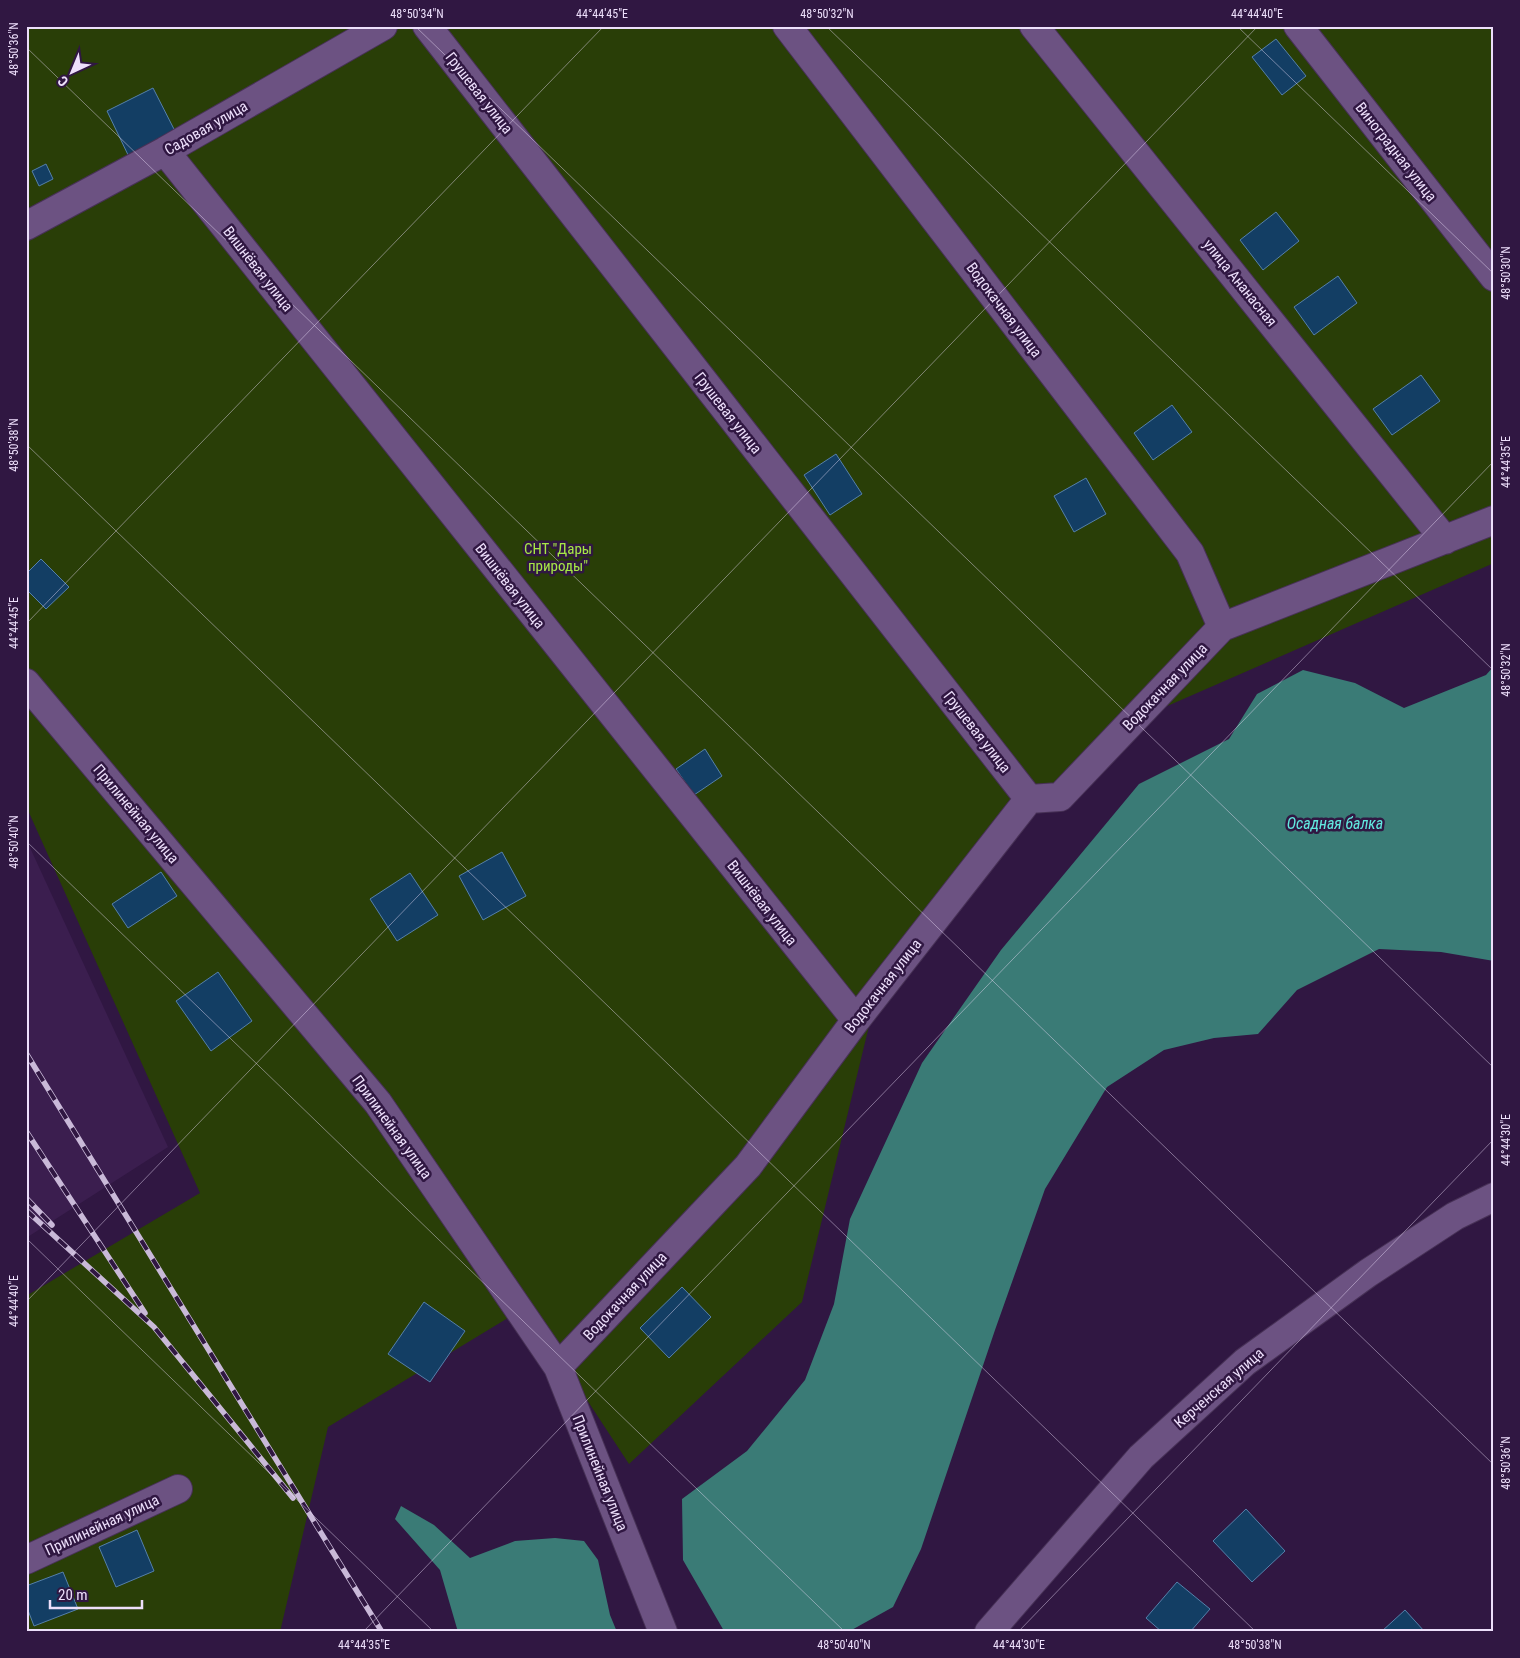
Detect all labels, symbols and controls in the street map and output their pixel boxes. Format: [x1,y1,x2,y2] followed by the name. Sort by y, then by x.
[390,7,444,21] text: 48°50'34"N
[576,7,628,21] text: 44°44'45"E
[800,7,854,21] text: 48°50'32"N
[1231,7,1283,21] text: 44°44'40"E
[7,22,21,76] text: 48°50'36"N
[48,48,98,98] north arrow
[442,49,516,137] street label: Грушевая улица
[55,73,71,90] text: С
[161,97,251,159] street label: Садовая улица
[1352,99,1440,205] street label: Виноградная улица
[219,223,297,315] street label: Вишнёвая улица
[1199,236,1281,330] street label: улица Ананасная
[1499,246,1513,300] text: 48°50'30"N
[962,259,1046,361] street label: Водокачная улица
[691,369,765,457] street label: Грушевая улица
[7,418,21,472] text: 48°50'38"N
[1499,436,1513,488] text: 44°44'35"E
[471,540,549,632] street label: Вишнёвая улица
[524,540,592,575] park label: СНТ "Дары природы"
[7,597,21,649] text: 44°44'45"E
[1119,640,1211,734] street label: Водокачная улица
[1499,643,1513,697] text: 48°50'32"N
[940,688,1014,776] street label: Грушевая улица
[89,761,183,867] street label: Прилинейная улица
[1287,814,1383,833] water label: Осадная балка
[7,815,21,869] text: 48°50'40"N
[723,857,801,949] street label: Вишнёвая улица
[841,935,925,1037] street label: Водокачная улица
[348,1072,436,1182] street label: Прилинейная улица
[1499,1114,1513,1166] text: 44°44'30"E
[579,1248,671,1344] street label: Водокачная улица
[7,1275,21,1327] text: 44°44'40"E
[1171,1344,1267,1432] street label: Керченская улица
[568,1412,632,1534] street label: Прилинейная улица
[1499,1436,1513,1490] text: 48°50'36"N
[42,1491,162,1559] street label: Прилинейная улица
[50,1578,142,1610] scale bar
[58,1586,88,1604] text: 20 m
[338,1638,390,1652] text: 44°44'35"E
[817,1638,871,1652] text: 48°50'40"N
[993,1638,1045,1652] text: 44°44'30"E
[1228,1638,1282,1652] text: 48°50'38"N

